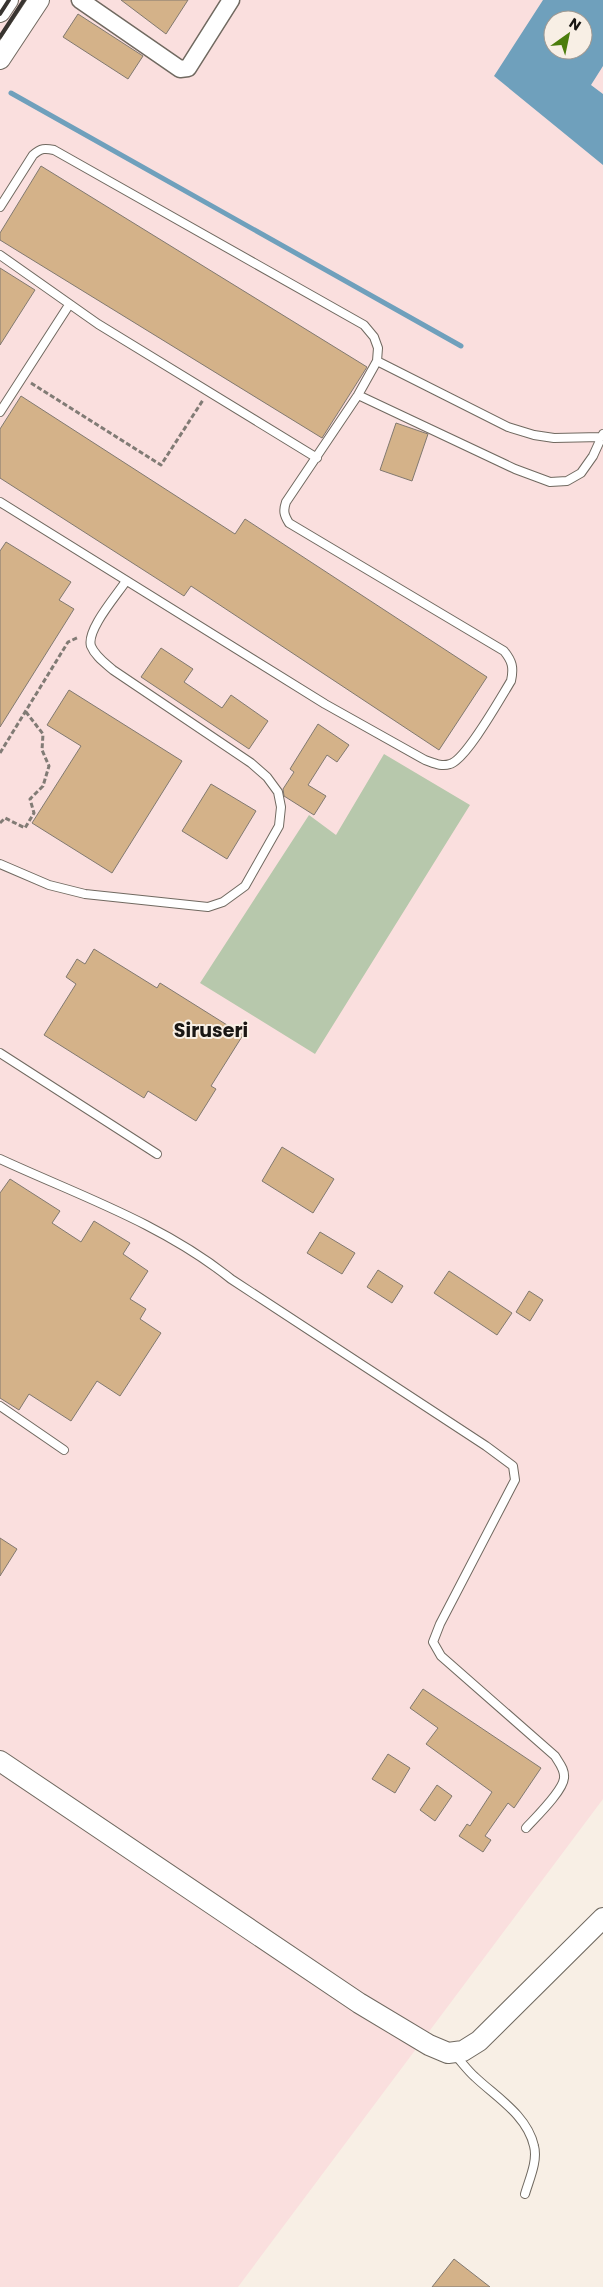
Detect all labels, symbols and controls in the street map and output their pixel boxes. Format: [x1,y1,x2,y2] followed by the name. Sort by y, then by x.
[543,10,593,60] north arrow
[565,13,585,35] text: N
[174,1017,248,1044] district label: Siruseri

